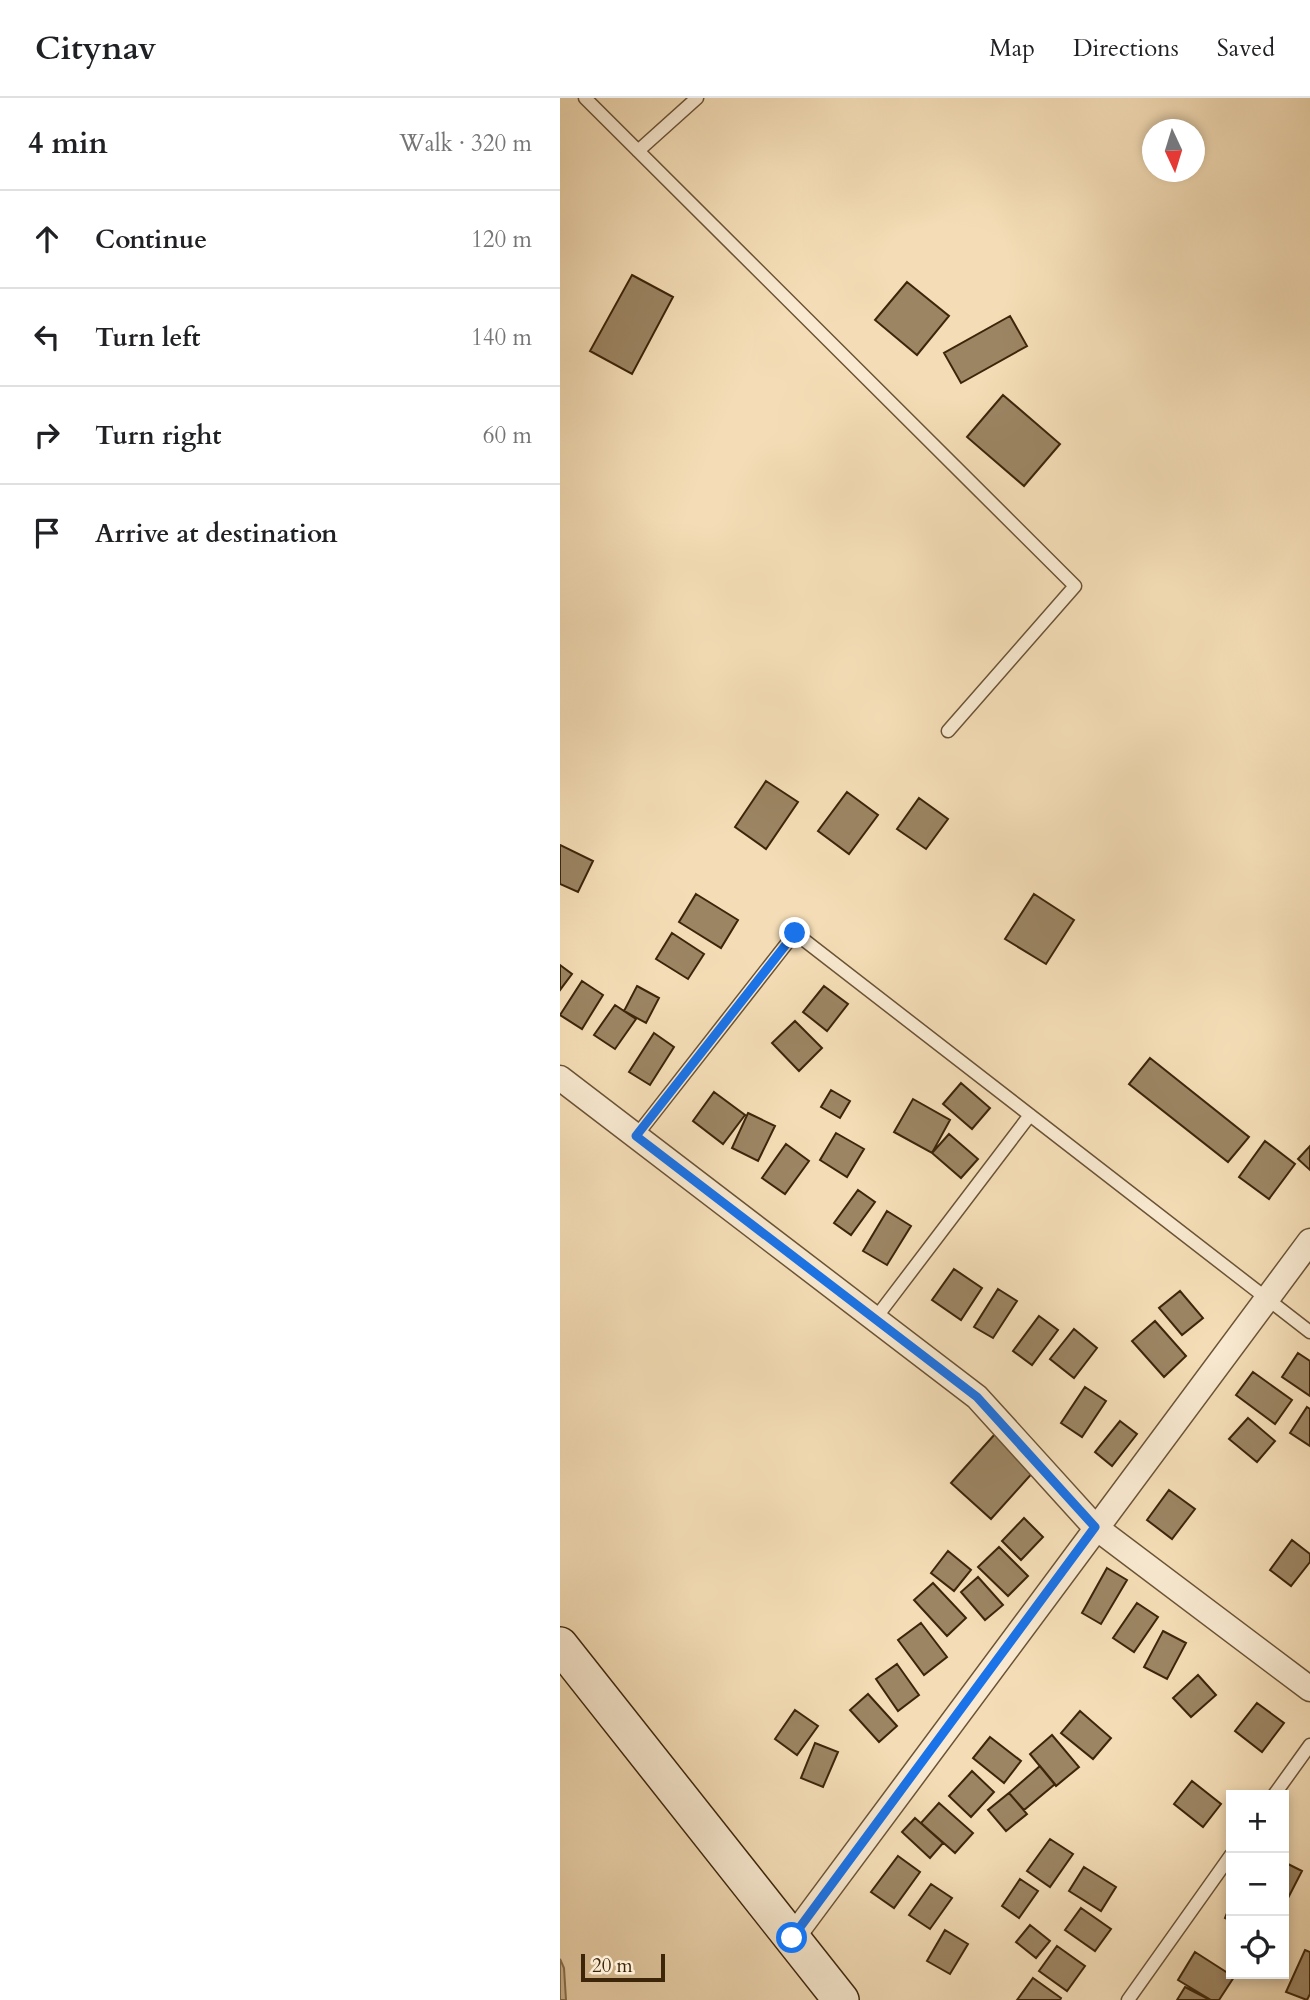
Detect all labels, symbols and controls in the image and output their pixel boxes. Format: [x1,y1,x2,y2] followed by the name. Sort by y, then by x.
[35,26,156,71] text: Citynav
[989,32,1035,65] text: Map
[1073,32,1179,65] text: Directions
[1217,32,1275,65] text: Saved
[1142,119,1205,182] north arrow
[28,123,108,164] text: 4 min
[399,128,532,159] text: Walk · 320 m
[28,220,66,258] icon: ahead
[95,222,207,257] text: Continue
[471,224,532,255] text: 120 m
[28,318,66,356] icon: left
[95,320,200,355] text: Turn left
[471,322,532,353] text: 140 m
[28,416,66,454] icon: right
[95,418,222,453] text: Turn right
[483,420,532,451] text: 60 m
[28,514,66,552] icon: arrive
[95,516,338,551] text: Arrive at destination
[779,917,810,948] route end
[1226,1790,1289,1979] map controls
[1226,1790,1289,1853] button: +
[1226,1853,1289,1916] button: −
[1226,1916,1289,1979] button: locate
[776,1922,807,1953] route start
[581,1951,665,1983] scale bar
[592,1953,633,1979] text: 20 m

